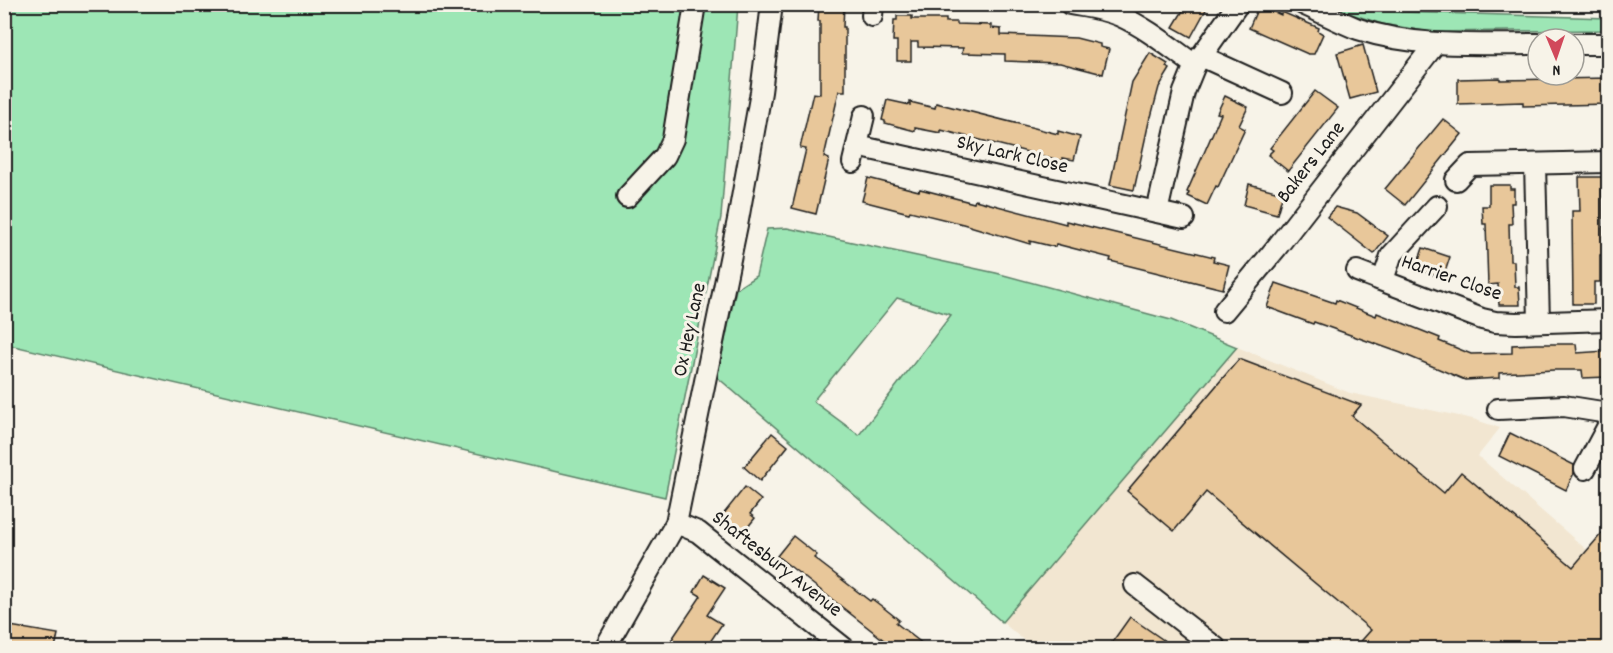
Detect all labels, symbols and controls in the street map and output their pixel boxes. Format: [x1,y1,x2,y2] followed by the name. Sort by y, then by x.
[1526,27,1586,87] north arrow
[1552,58,1561,81] text: N
[1270,116,1354,210] street label: Bakers Lane
[953,129,1071,183] street label: Sky Lark Close
[1397,248,1505,310] street label: Harrier Close
[666,280,716,380] street label: Ox Hey Lane
[704,504,848,626] street label: Shaftesbury Avenue

